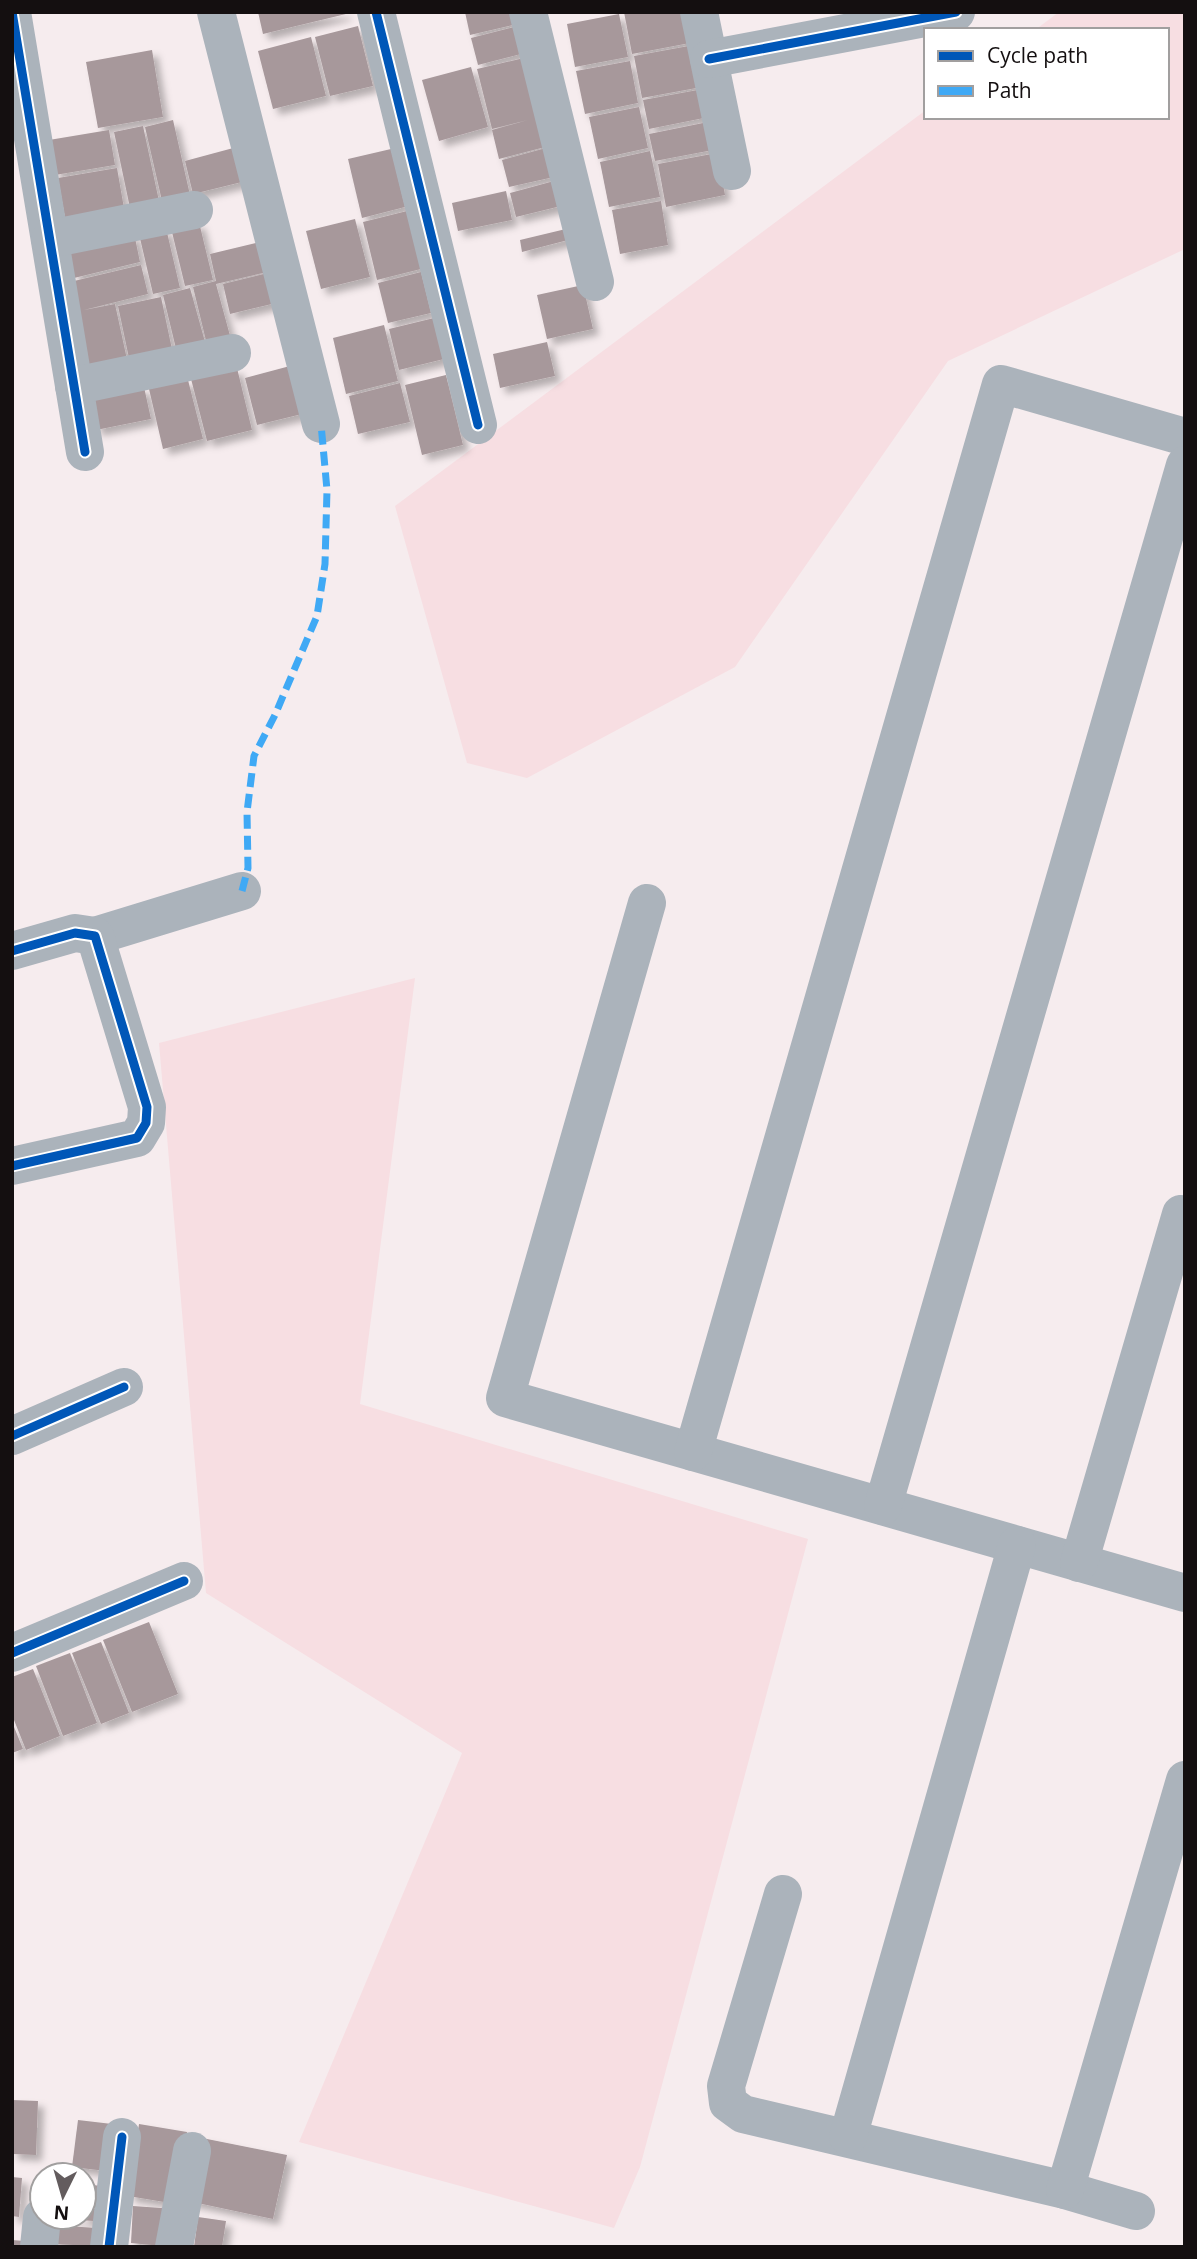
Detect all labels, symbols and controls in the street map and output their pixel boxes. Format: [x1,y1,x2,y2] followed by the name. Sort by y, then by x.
[924,28,1169,119] legend
[987,41,1088,69] text: Cycle path
[987,76,1032,104] text: Path
[28,2161,98,2231] north arrow
[53,2199,70,2227] text: N

